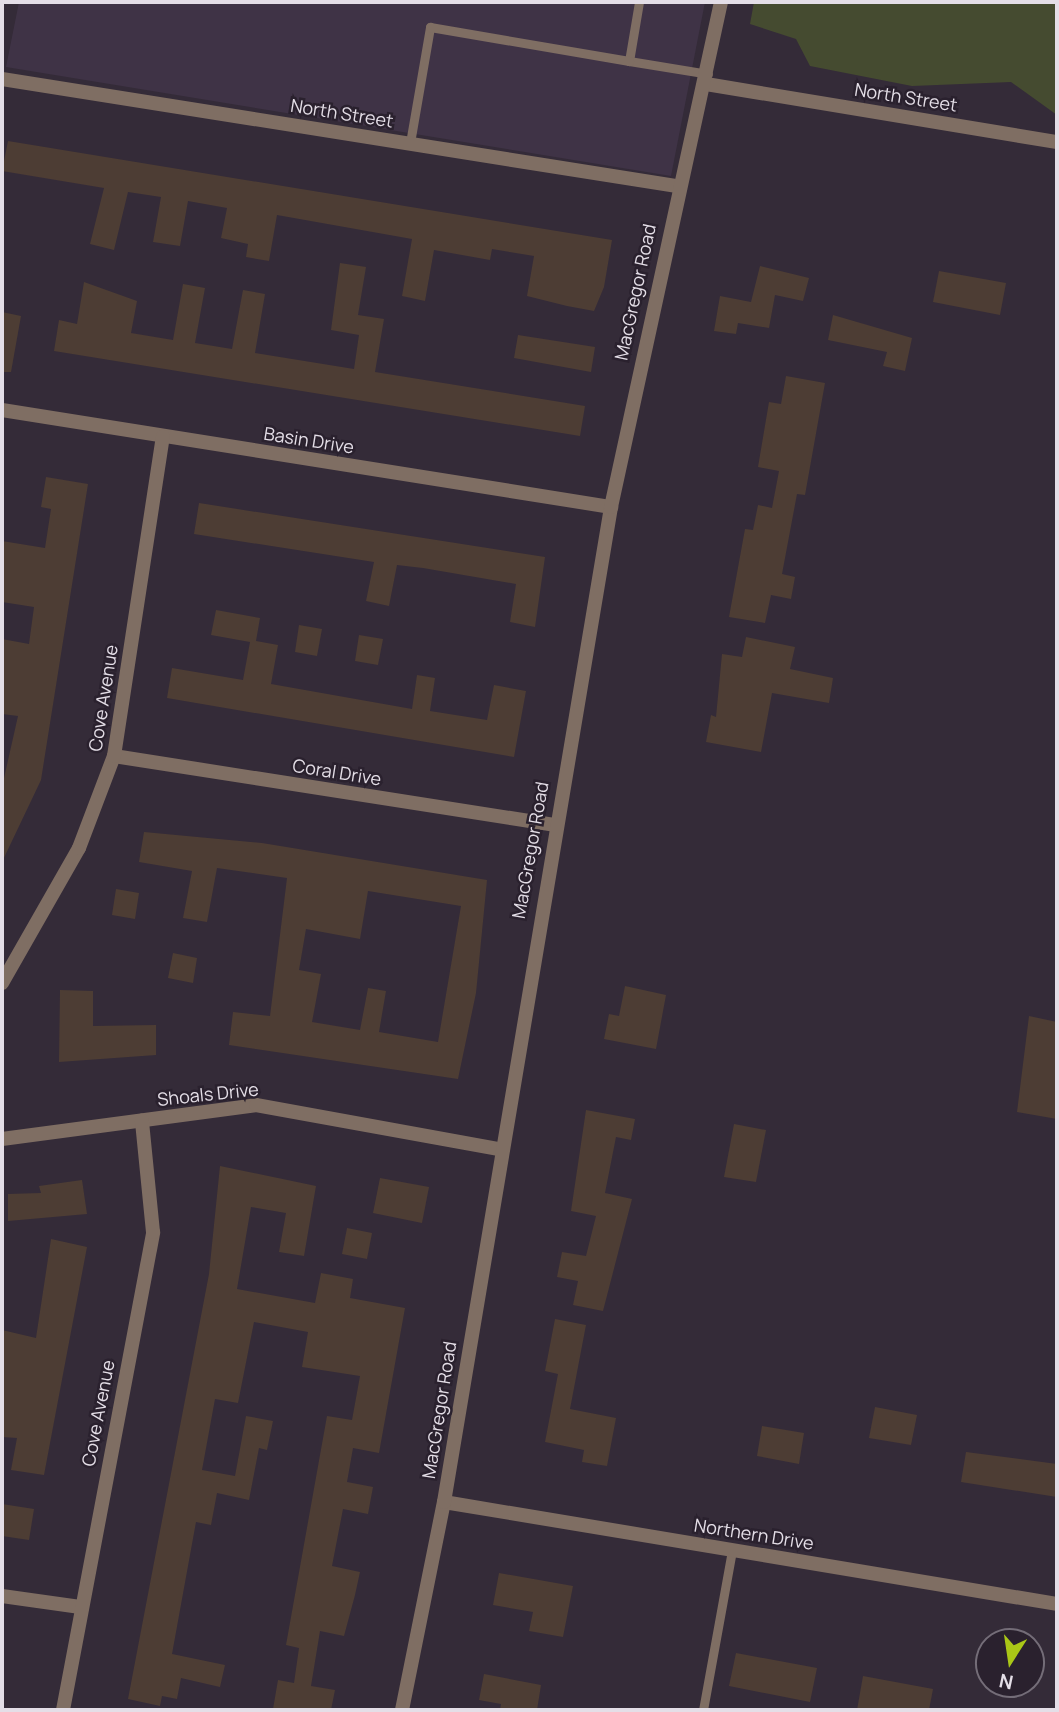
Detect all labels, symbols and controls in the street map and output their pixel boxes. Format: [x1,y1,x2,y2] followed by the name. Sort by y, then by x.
[853,78,959,116] street label: North Street
[289,94,395,132] street label: North Street
[610,222,660,362] street label: MacGregor Road
[262,422,356,458] street label: Basin Drive
[84,643,122,753] street label: Cove Avenue
[291,754,383,790] street label: Coral Drive
[507,780,553,920] street label: MacGregor Road
[156,1078,260,1110] street label: Shoals Drive
[417,1340,461,1480] street label: MacGregor Road
[77,1358,119,1468] street label: Cove Avenue
[693,1514,815,1554] street label: Northern Drive
[975,1628,1045,1698] north arrow
[997,1667,1015,1696] text: N

